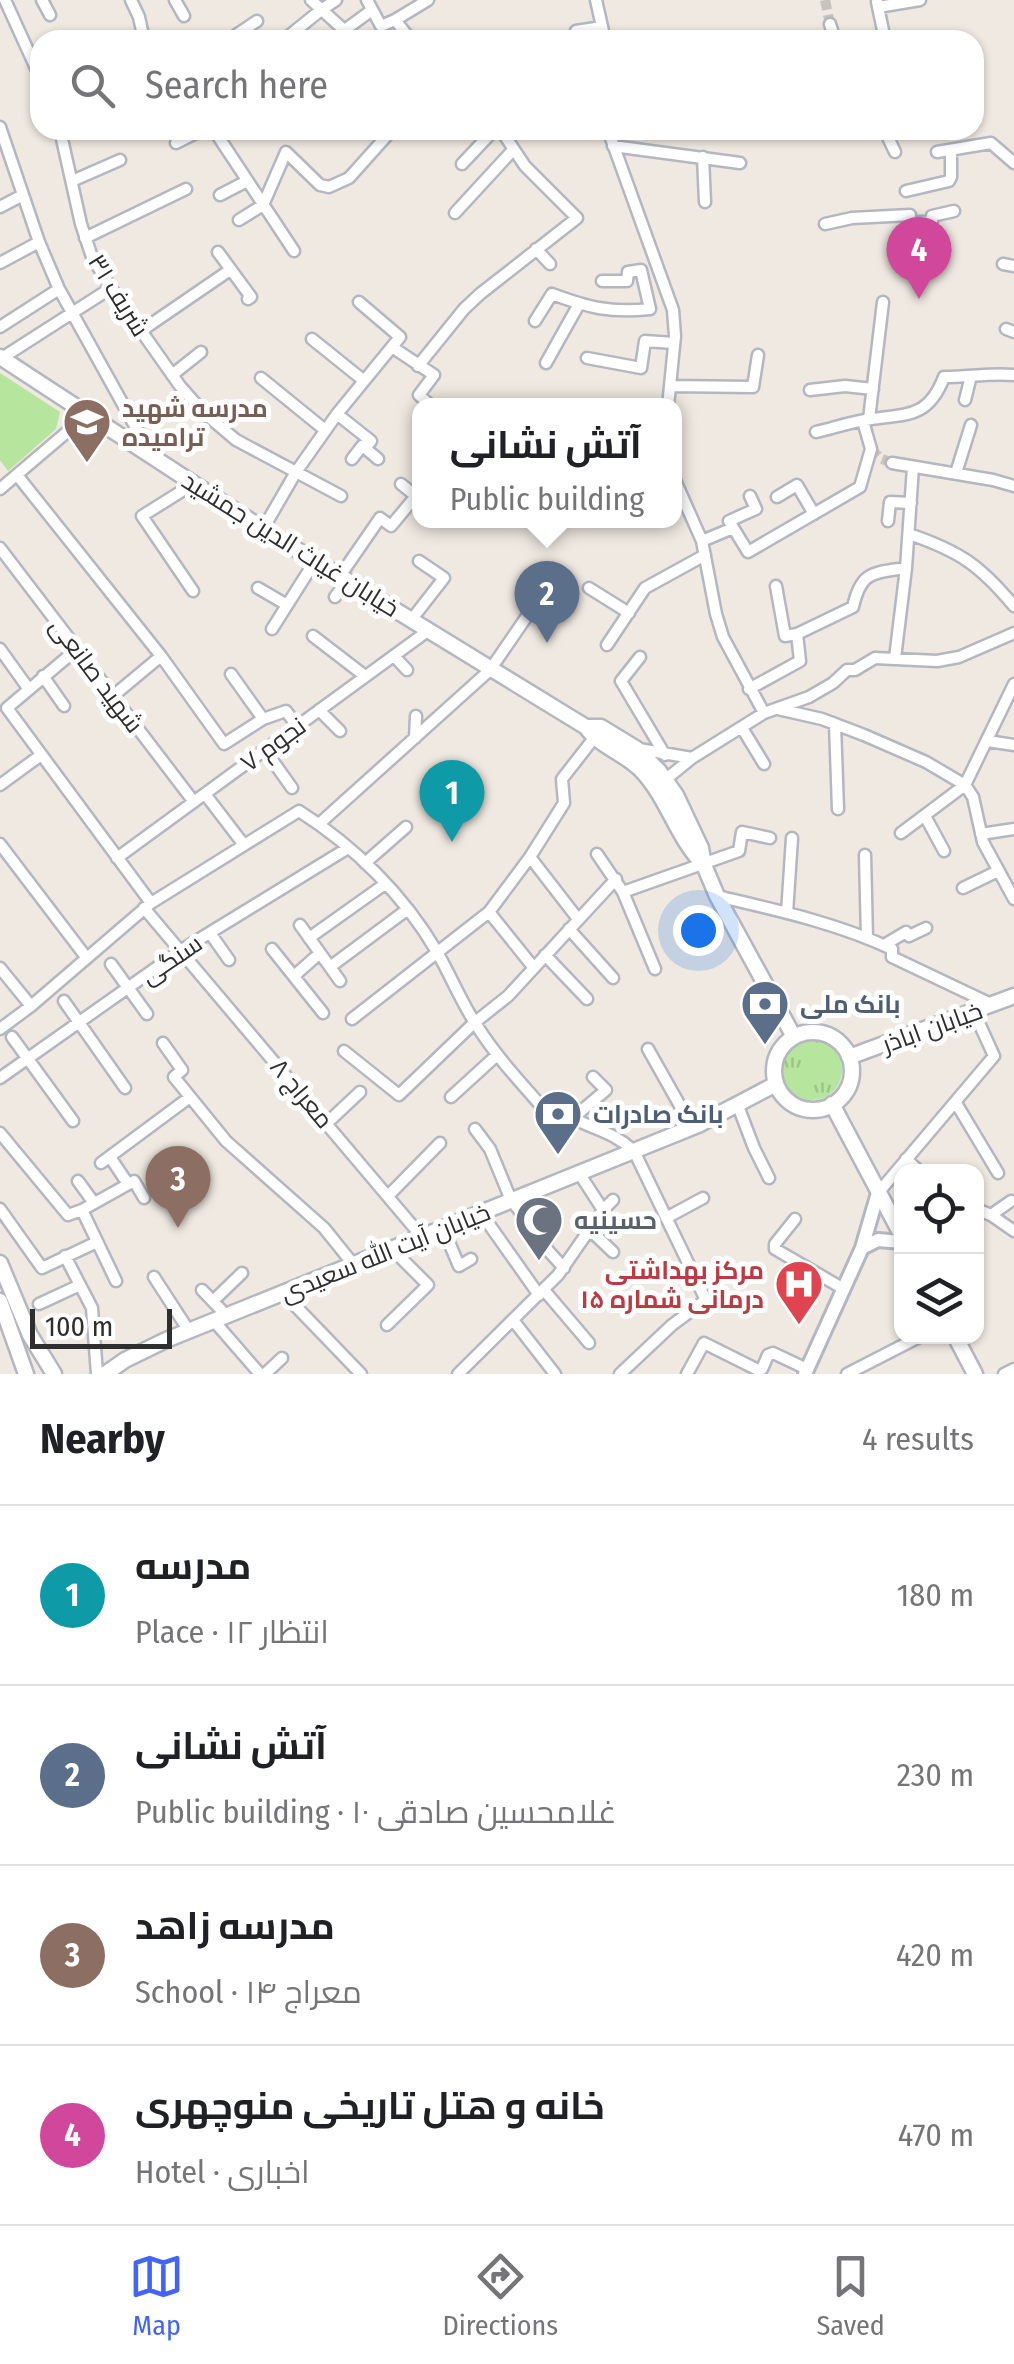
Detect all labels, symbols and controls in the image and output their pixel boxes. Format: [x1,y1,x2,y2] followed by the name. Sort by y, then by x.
[30,30,984,140] search box
[65,58,120,113] icon: search
[145,62,328,108] text: Search here
[886,216,952,299] pin: 4
[81,249,155,342] street label: شریف ۳۱
[122,394,268,453] place label: مدرسه شهید ترامیده
[61,396,113,464] school or university icon: مدرسه شهید ترامیده
[412,398,682,528] popup
[450,422,642,468] text: آتش نشانی
[176,466,405,624] street label: خیابان غیاث الدین جمشید
[450,480,644,518] text: Public building
[514,560,580,643] pin: 2
[43,612,149,739] street label: شهید صانعی
[235,711,313,780] street label: نجوم ۷
[420,760,484,842] pin: 1
[673,905,724,956] your location
[135,928,208,991] street label: سنگی
[739,978,791,1046] bank icon: بانک ملی
[800,990,900,1020] place label: بانک ملی
[876,996,987,1061] street label: خیابان اباذر
[263,1053,339,1135] street label: معراج ۸
[532,1088,584,1156] bank icon: بانک صادرات
[593,1100,724,1130] place label: بانک صادرات
[146,1146,210,1228] pin: 3
[894,1164,984,1344] map controls
[894,1164,984,1254] button: locate
[513,1194,565,1262] mosque icon: حسینیه
[275,1195,495,1309] street label: خیابان آیت الله سعیدی
[574,1206,657,1236] place label: حسینیه
[894,1254,984,1344] button: layers
[580,1256,764,1315] place label: مرکز بهداشتی درمانی شماره ۱۵
[773,1258,825,1326] hospital icon: مرکز بهداشتی درمانی شماره ۱۵
[30,1304,172,1348] scale bar
[45,1310,113,1343] text: 100 m
[40,1414,165,1464] text: Nearby
[862,1420,974,1458] text: 4 results
[135,1543,251,1589] text: مدرسه
[66,1576,79,1614] text: 1
[897,1576,974,1614] text: 180 m
[135,1613,329,1651] text: Place · انتظار ۱۲
[135,1723,327,1769] text: آتش نشانی
[65,1756,80,1794] text: 2
[897,1756,974,1794] text: 230 m
[135,1793,616,1831] text: Public building · غلامحسین صادقی ۱۰
[135,1903,335,1949] text: مدرسه زاهد
[65,1936,80,1974] text: 3
[896,1936,974,1974] text: 420 m
[135,1973,362,2011] text: School · معراج ۱۴
[135,2083,605,2129] text: خانه و هتل تاریخی منوچهری
[64,2116,81,2154] text: 4
[898,2116,974,2154] text: 470 m
[135,2153,310,2191] text: Hotel · اخباری
[129,2249,184,2342] tab: Map
[442,2249,558,2342] tab: Directions
[816,2249,885,2342] tab: Saved

